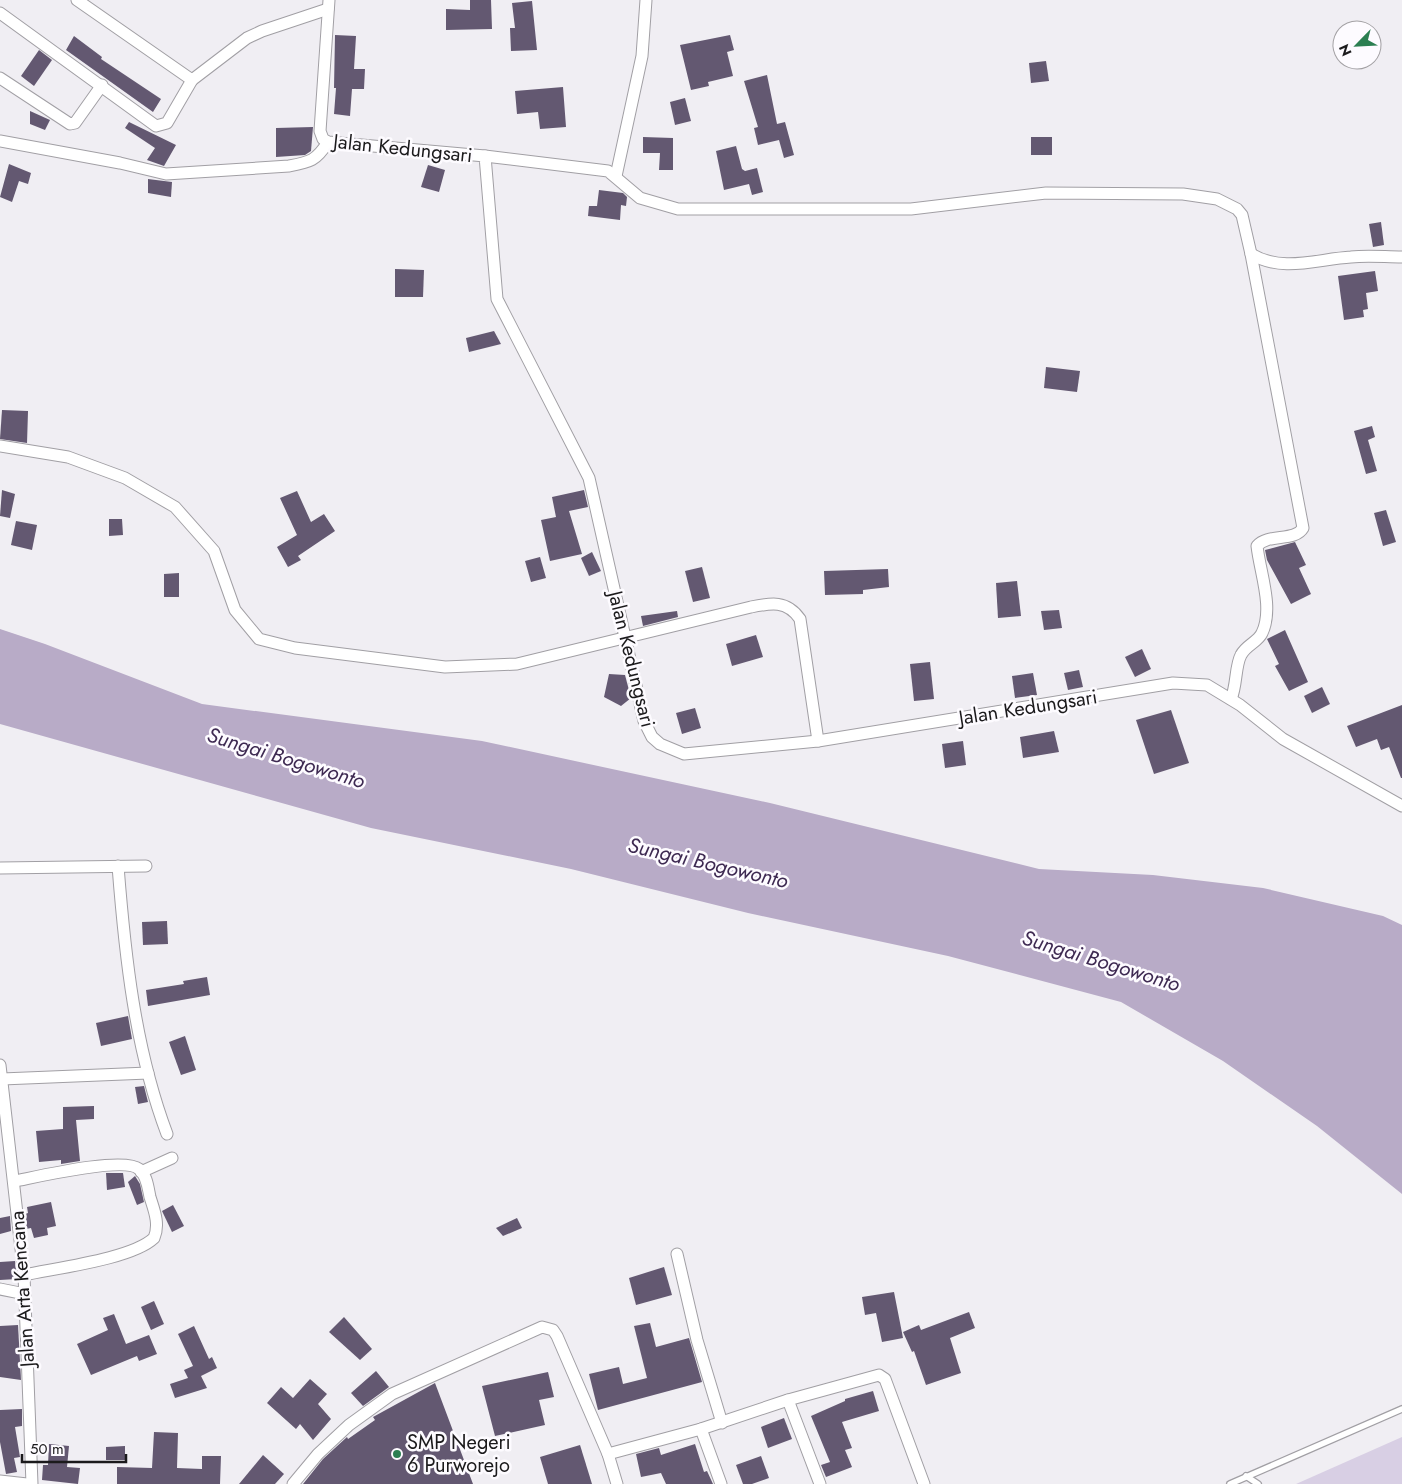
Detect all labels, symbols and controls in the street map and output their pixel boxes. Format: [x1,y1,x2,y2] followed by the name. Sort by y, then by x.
[1332,20,1382,70] north arrow
[1334,41,1357,59] text: N
[329,126,474,170] street label: Jalan Kedungsari
[600,585,662,730] street label: Jalan Kedungsari
[954,682,1099,733] street label: Jalan Kedungsari
[203,720,369,796] water label: Sungai Bogowonto
[625,830,791,896] water label: Sungai Bogowonto
[1018,923,1184,999] water label: Sungai Bogowonto
[3,1210,43,1371] street label: Jalan Arta Kencana
[407,1428,511,1480] place label: SMP Negeri 6 Purworejo
[22,1432,126,1464] scale bar
[30,1438,64,1460] text: 50 m
[391,1448,403,1460] marker: SMP Negeri 6 Purworejo

